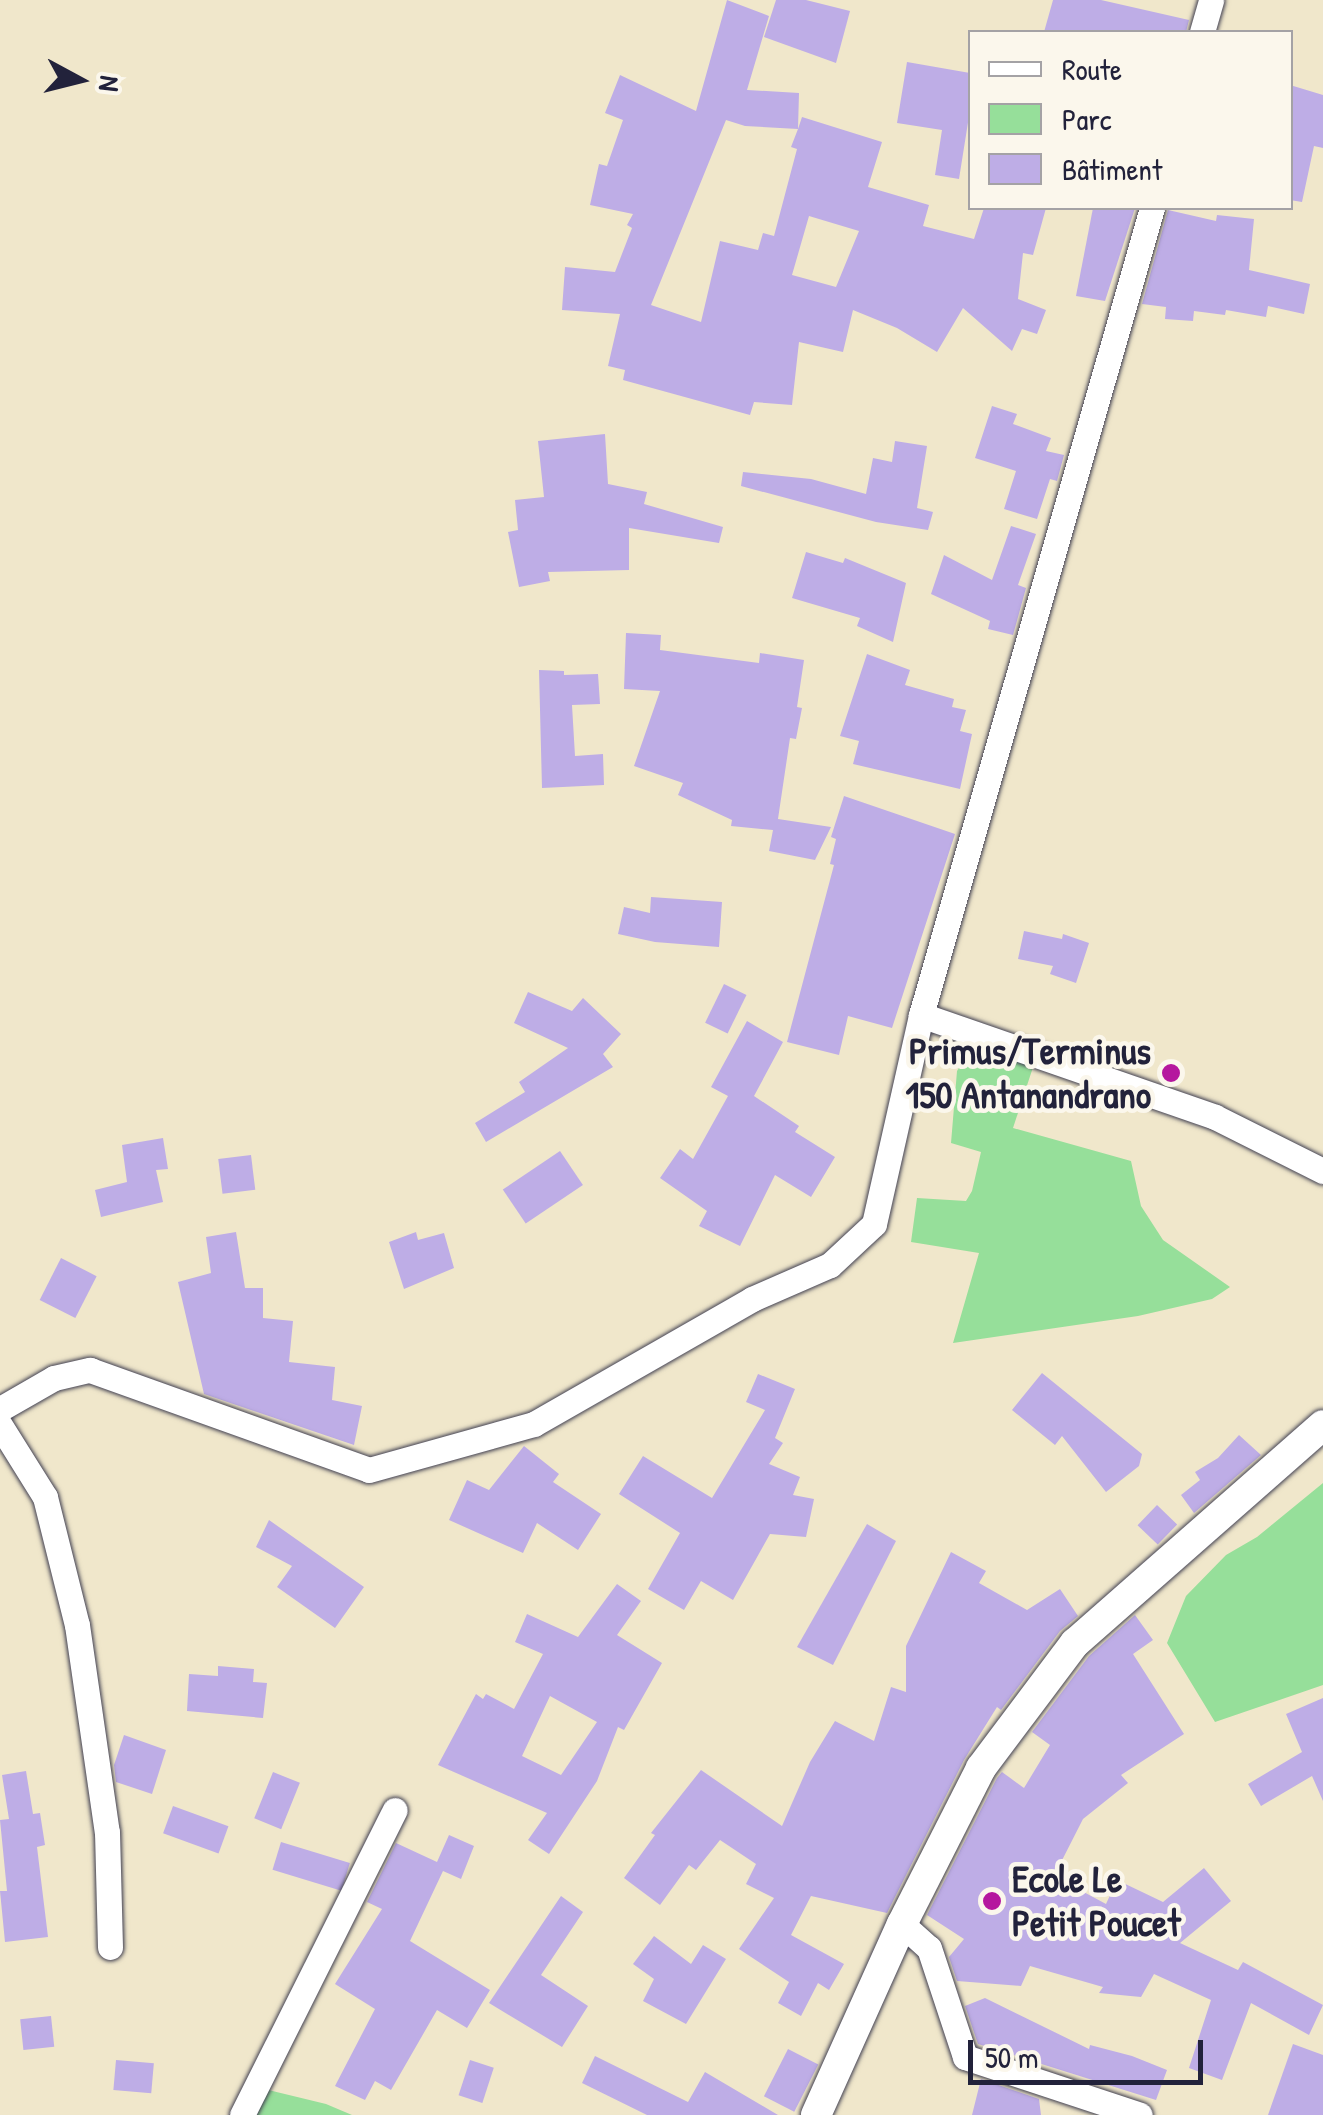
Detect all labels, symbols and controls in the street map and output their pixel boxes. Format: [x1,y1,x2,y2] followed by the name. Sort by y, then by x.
[30,30,130,130] north arrow
[968,30,1293,210] legend
[1062,49,1122,89] text: Route
[90,74,130,93] text: N
[1062,99,1111,139] text: Parc
[1062,149,1162,189] text: Bâtiment
[906,1028,1151,1118] place label: Primus/Terminus 150 Antanandrano
[1160,1062,1182,1084] marker: Primus/Terminus 150 Antanandrano
[1012,1856,1181,1946] place label: Ecole Le Petit Poucet
[981,1890,1003,1912] marker: Ecole Le Petit Poucet
[973,2020,1208,2082] scale bar
[985,2037,1038,2077] text: 50 m

